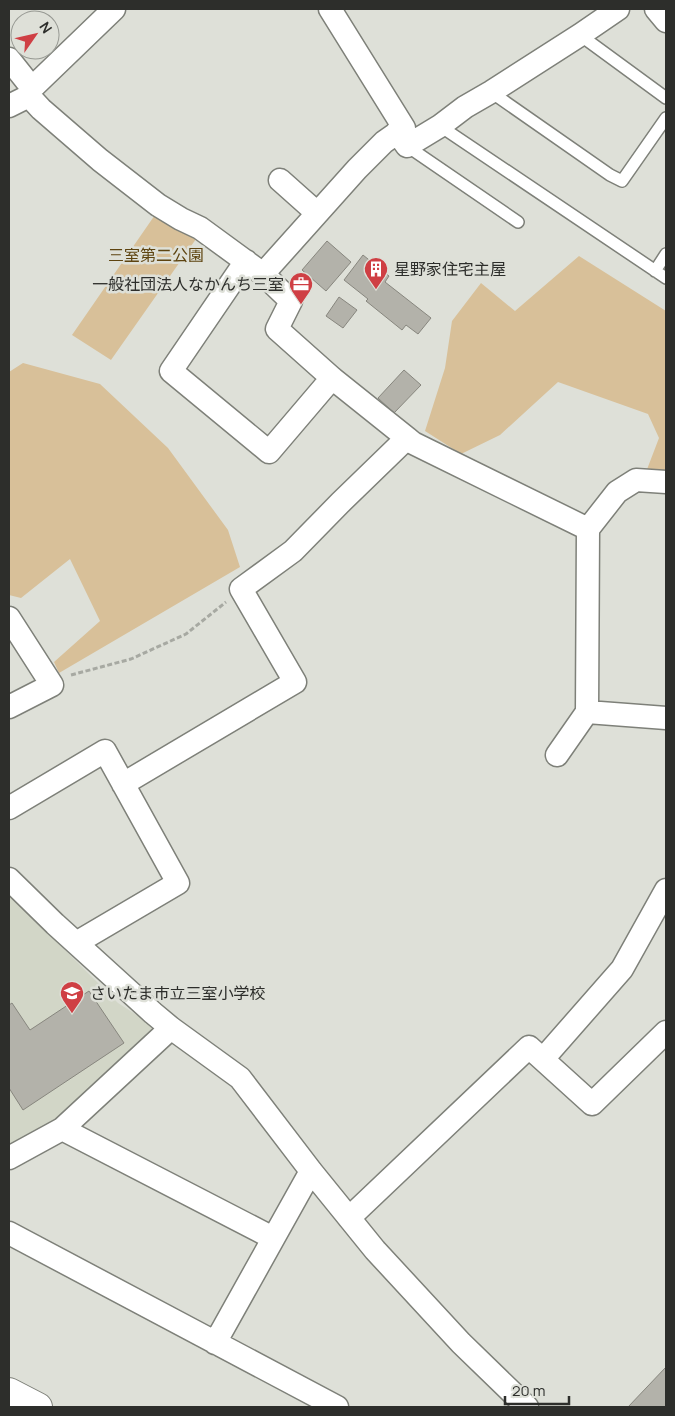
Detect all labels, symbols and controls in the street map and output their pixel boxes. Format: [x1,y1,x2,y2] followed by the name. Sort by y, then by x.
[10,10,60,60] north arrow
[36,18,57,37] text: N
[108,244,204,266] park label: 三室第二公園
[363,256,389,290] building icon: 星野家住宅主屋
[394,258,506,280] place label: 星野家住宅主屋
[288,271,314,305] office icon: 一般社団法人なかんち三室
[92,273,284,295] place label: 一般社団法人なかんち三室
[59,980,85,1014] school or university icon: さいたま市立三室小学校
[90,982,266,1004] place label: さいたま市立三室小学校
[505,1374,569,1406] scale bar
[512,1380,545,1401] text: 20 m

